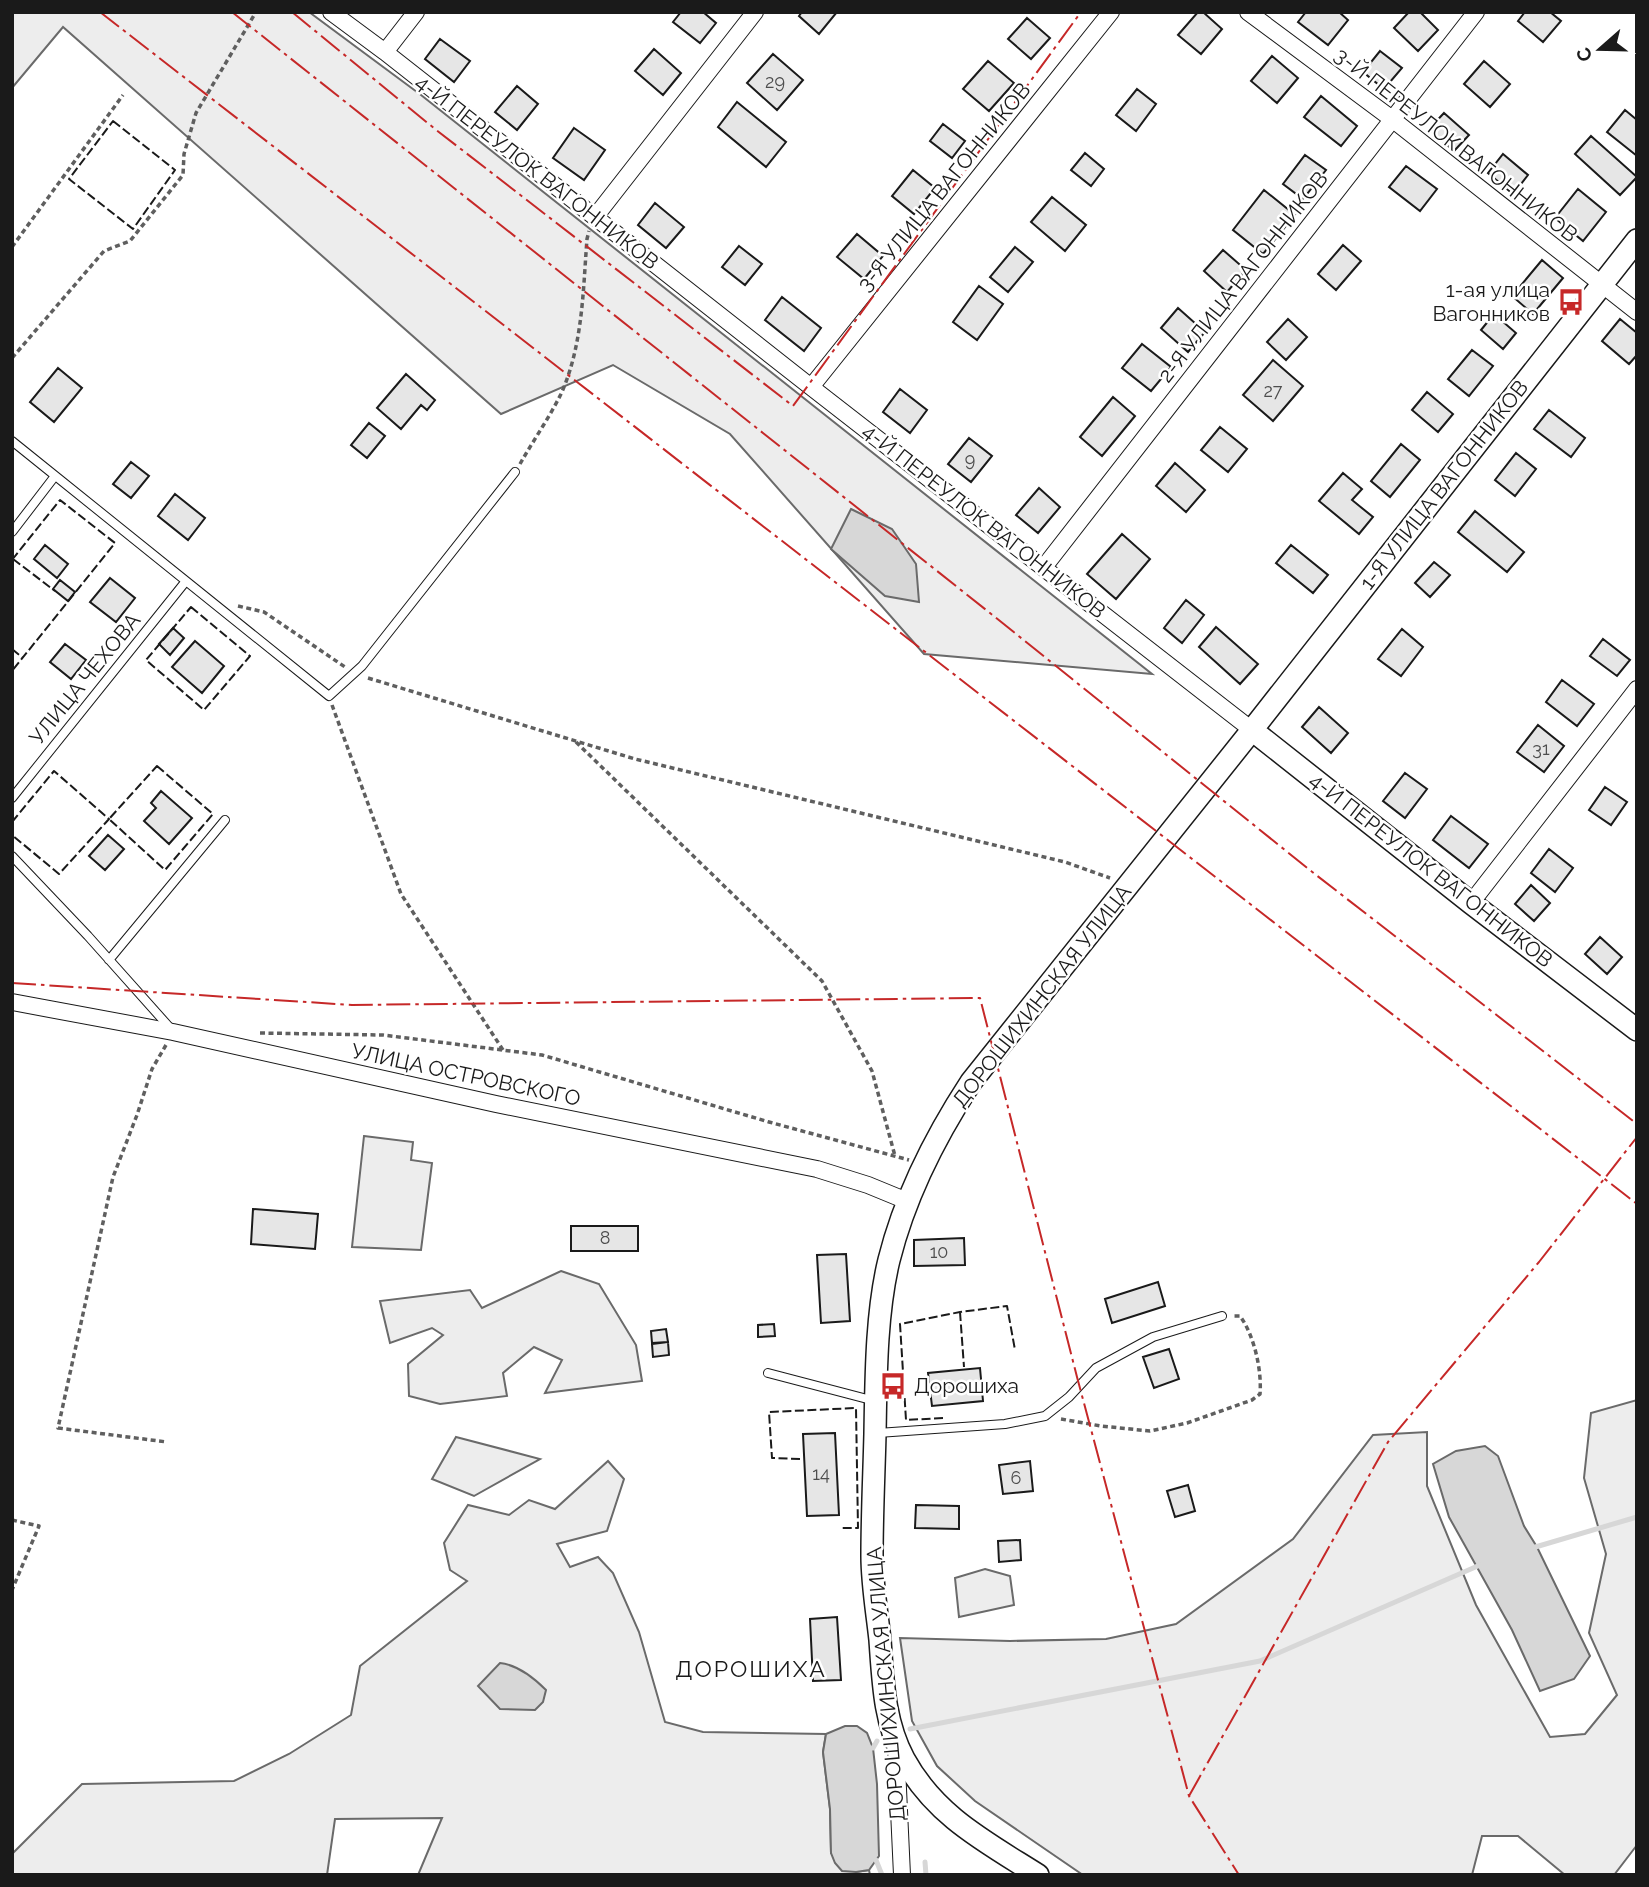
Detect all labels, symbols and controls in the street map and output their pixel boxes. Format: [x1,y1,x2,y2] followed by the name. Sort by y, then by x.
[1565,14,1635,84] north arrow
[1330,42,1583,247] street label: 3-Й ПЕРЕУЛОК ВАГОННИКОВ
[1571,45,1597,65] text: С
[411,69,664,274] street label: 4-Й ПЕРЕУЛОК ВАГОННИКОВ
[765,71,785,92] house number: 29
[852,77,1035,296] street label: 3-Я УЛИЦА ВАГОННИКОВ
[1153,166,1333,387] street label: 2-Я УЛИЦА ВАГОННИКОВ
[1433,277,1550,326] place label: 1-ая улица Вагонников
[1556,287,1586,317] bus stop icon: 1-ая улица Вагонников
[1354,375,1533,594] street label: 1-Я УЛИЦА ВАГОННИКОВ
[1263,380,1283,401] house number: 27
[858,418,1111,623] street label: 4-Й ПЕРЕУЛОК ВАГОННИКОВ
[965,449,975,470] house number: 9
[24,608,145,749] street label: УЛИЦА ЧЕХОВА
[1532,738,1550,759] house number: 31
[1305,767,1558,972] street label: 4-Й ПЕРЕУЛОК ВАГОННИКОВ
[947,879,1136,1112] street label: ДОРОШИХИНСКАЯ УЛИЦА
[349,1038,583,1111] street label: УЛИЦА ОСТРОВСКОГО
[600,1227,610,1248] house number: 8
[930,1241,948,1262] house number: 10
[878,1371,908,1401] bus stop icon: Дорошиха
[914,1373,1019,1398] place label: Дорошиха
[812,1463,830,1484] house number: 14
[1011,1467,1022,1488] house number: 6
[861,1546,910,1822] street label: ДОРОШИХИНСКАЯ УЛИЦА
[675,1655,827,1682] district label: ДОРОШИХА

